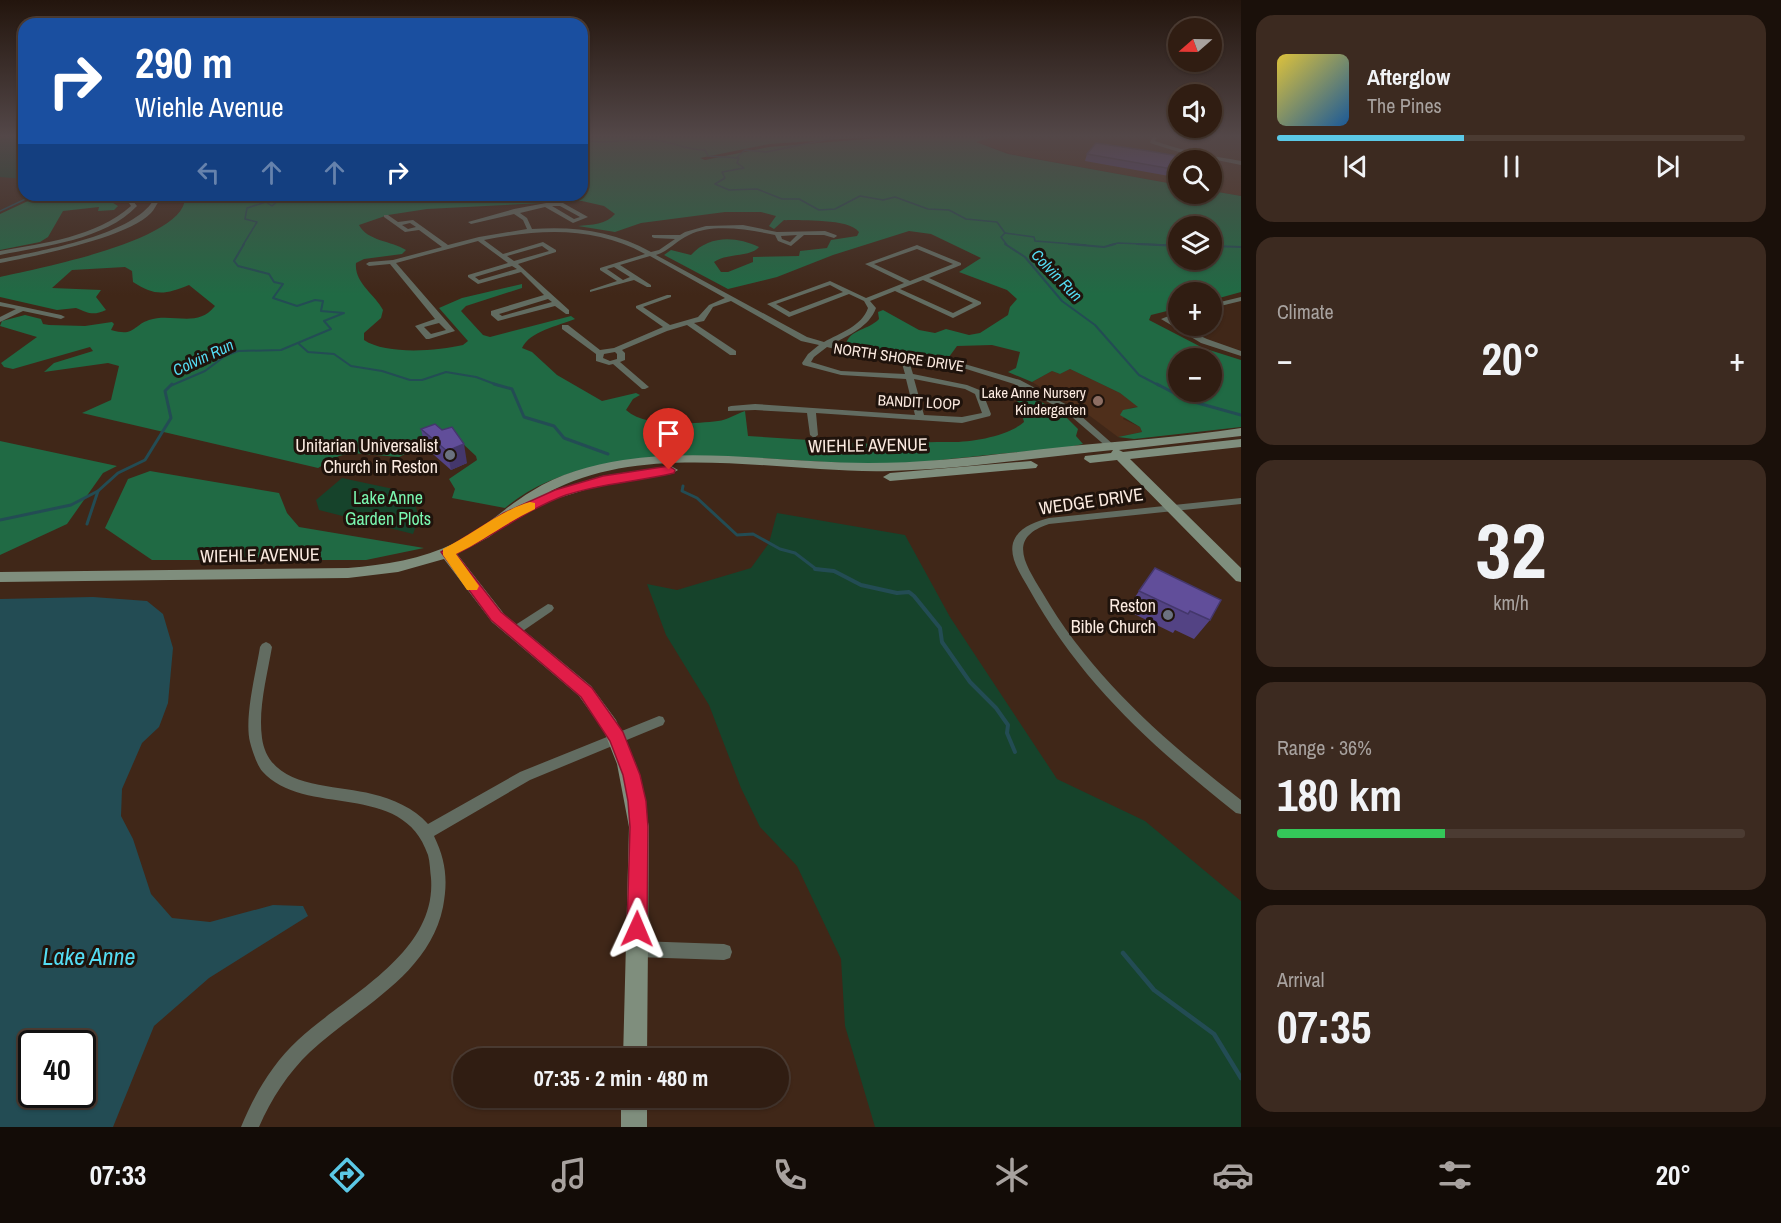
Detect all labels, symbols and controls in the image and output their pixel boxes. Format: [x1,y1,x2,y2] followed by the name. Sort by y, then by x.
[1168,18,1222,72] north arrow
[1168,18,1222,402] map controls
[135,35,233,91] text: 290 m
[36,42,114,120] icon: right
[1367,62,1450,92] text: Afterglow
[1168,84,1222,138] button: sound
[135,89,284,125] text: Wiehle Avenue
[1367,92,1442,119] text: The Pines
[1168,150,1222,204] button: search
[1339,150,1372,183] icon: previous
[1495,150,1528,183] icon: pause
[1651,150,1684,183] icon: next
[192,156,225,189] icon: left
[255,156,288,189] icon: ahead
[318,156,351,189] icon: ahead
[381,156,414,189] icon: right
[1168,216,1222,270] button: layers
[1027,244,1087,306] water label: Colvin Run
[1168,282,1222,336] button: +
[1277,298,1334,325] text: Climate
[1481,328,1541,389] text: 20°
[169,333,237,381] water label: Colvin Run
[832,337,966,377] street label: NORTH SHORE DRIVE
[1277,337,1293,381] text: −
[1729,337,1745,381] text: +
[1168,348,1222,402] button: −
[981,382,1087,420] place label: Lake Anne Nursery Kindergarten
[877,389,961,415] street label: BANDIT LOOP
[1091,394,1105,408] marker: Lake Anne Nursery Kindergarten
[643,408,694,470] pin
[652,417,685,450] icon: arrive
[808,431,928,459] street label: WIEHLE AVENUE
[295,433,438,479] place label: Unitarian Universalist Church in Reston
[443,448,457,462] marker: Unitarian Universalist Church in Reston
[1037,481,1145,521] street label: WEDGE DRIVE
[345,485,431,531] park label: Lake Anne Garden Plots
[1475,497,1547,602] text: 32
[200,541,320,569] street label: WIEHLE AVENUE
[1493,589,1529,616] text: km/h
[1071,593,1156,639] place label: Reston Bible Church
[1161,608,1175,622] marker: Reston Bible Church
[1277,734,1372,761] text: Range · 36%
[1277,764,1402,825] text: 180 km
[605,897,669,961] position arrow
[43,940,135,972] water label: Lake Anne
[1277,966,1324,993] text: Arrival
[1277,996,1371,1057] text: 07:35
[18,1030,96,1108] speed limit sign: 40
[534,1063,708,1093] text: 07:35 · 2 min · 480 m
[326,1154,368,1196] icon: directions
[548,1154,590,1196] icon: music
[769,1154,811,1196] icon: phone
[991,1154,1033,1196] icon: climate
[1212,1154,1254,1196] icon: car
[1434,1154,1476,1196] icon: filters
[90,1157,146,1193] text: 07:33
[1656,1157,1691,1193] text: 20°

